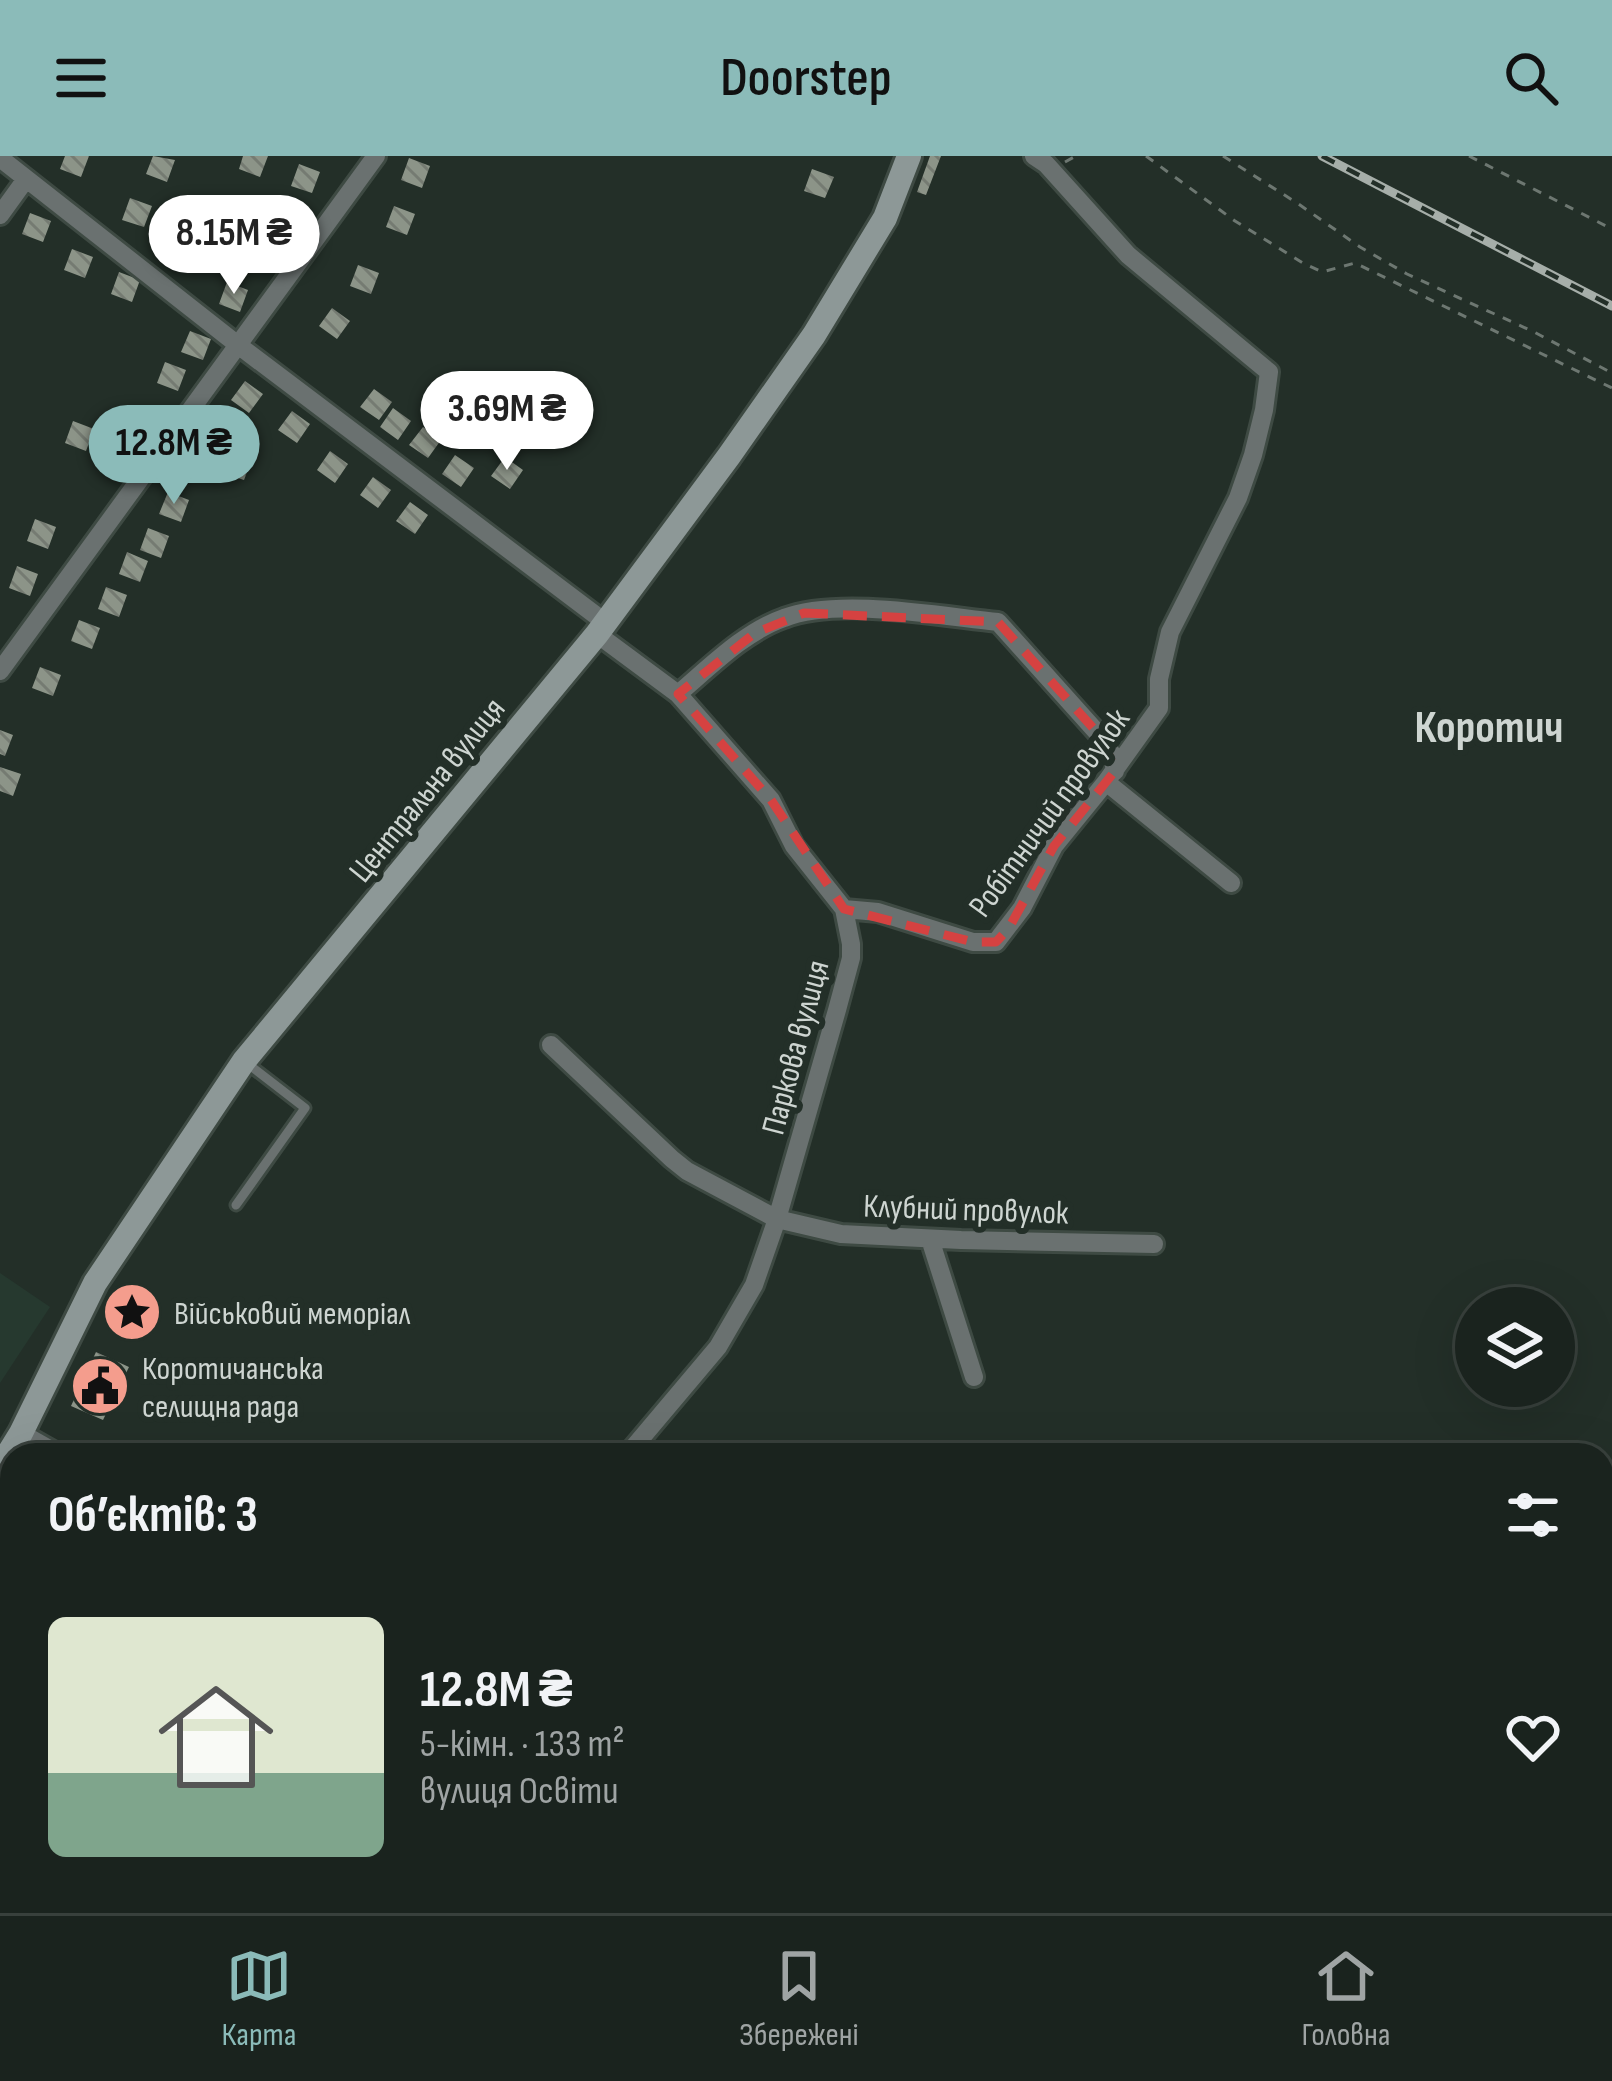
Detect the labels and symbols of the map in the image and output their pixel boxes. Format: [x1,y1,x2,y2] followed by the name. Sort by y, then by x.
[123,195,345,297] pin: 8.15M ₴
[396,371,618,473] pin: 3.69M ₴
[63,405,285,507] pin: 12.8M ₴
[341,690,514,891] street label: Центральна вулиця
[961,701,1139,925] street label: Робітничий провулок
[1415,701,1563,756] district label: Коротич
[753,956,838,1139] street label: Паркова вулиця
[863,1186,1070,1234] street label: Клубний провулок
[101,1281,163,1343] place icon: Військовий меморіал
[174,1294,411,1334] place label: Військовий меморіал
[142,1349,324,1427] place label: Коротичанська селищна рада
[69,1355,131,1417] public building icon: Коротичанська селищна рада

